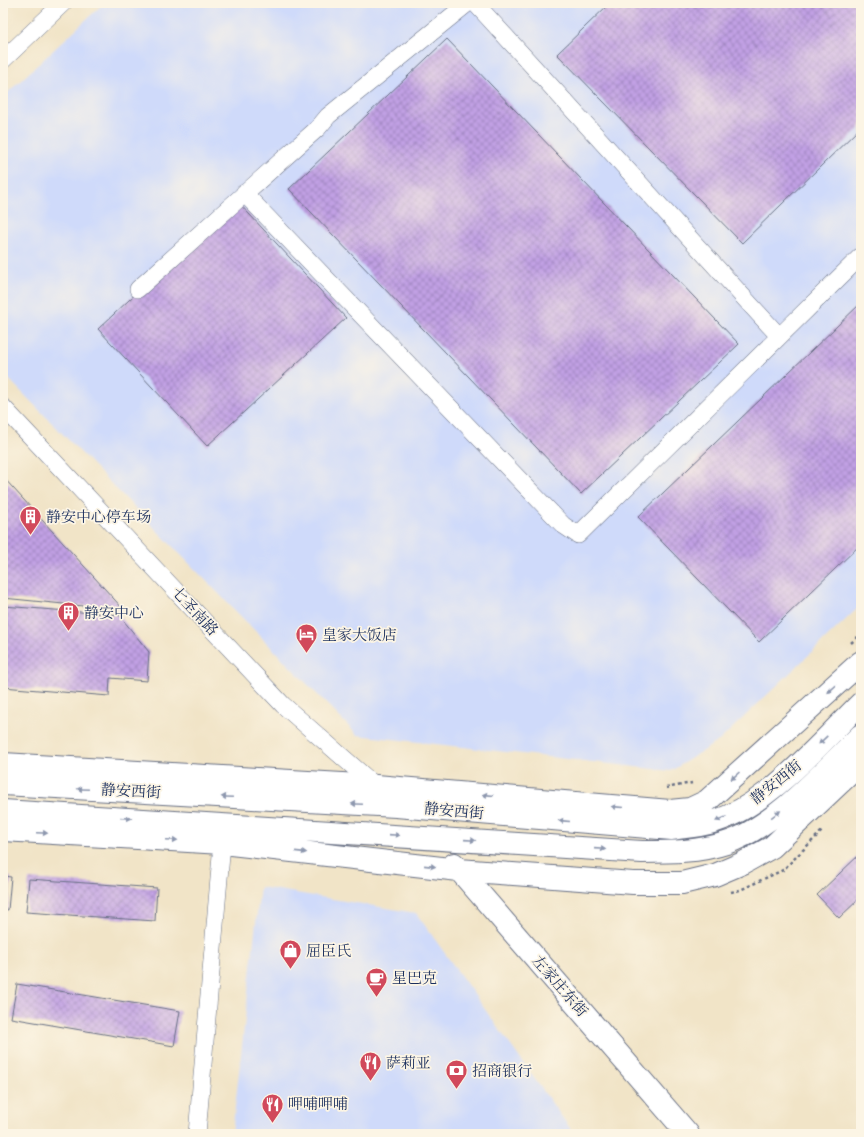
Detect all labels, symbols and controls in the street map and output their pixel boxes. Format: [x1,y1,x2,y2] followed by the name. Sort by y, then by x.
[17,504,43,537] building icon: 静安中心停车场
[46,507,151,526] place label: 静安中心停车场
[168,582,223,639] street label: 七圣南路
[56,600,82,633] building icon: 静安中心
[84,603,144,622] place label: 静安中心
[294,622,320,655] hotel icon: 皇家大饭店
[322,625,397,644] place label: 皇家大饭店
[827,684,837,693] one-way arrow
[818,736,828,745] one-way arrow
[746,755,805,808] street label: 静安西街
[730,771,741,780] one-way arrow
[101,779,161,802] street label: 静安西街
[77,785,89,792] one-way arrow
[482,792,494,799] one-way arrow
[221,793,233,800] one-way arrow
[423,798,485,823] street label: 静安西街
[350,801,363,807] one-way arrow
[611,803,623,810] one-way arrow
[771,809,782,818] one-way arrow
[120,815,132,822] one-way arrow
[714,816,726,822] one-way arrow
[558,818,570,824] one-way arrow
[36,829,48,836] one-way arrow
[388,832,400,839] one-way arrow
[166,837,179,843] one-way arrow
[464,837,476,844] one-way arrow
[594,846,606,853] one-way arrow
[295,849,307,855] one-way arrow
[424,863,436,870] one-way arrow
[278,938,304,971] shop icon: 屈臣氏
[306,941,351,960] place label: 屈臣氏
[529,951,592,1020] street label: 左家庄东街
[364,965,390,998] cafe icon: 星巴克
[392,968,437,987] place label: 星巴克
[358,1050,384,1083] restaurant icon: 萨莉亚
[386,1053,431,1072] place label: 萨莉亚
[443,1058,469,1091] bank icon: 招商银行
[472,1061,532,1080] place label: 招商银行
[260,1091,286,1124] restaurant icon: 呷哺呷哺
[288,1094,348,1113] place label: 呷哺呷哺

